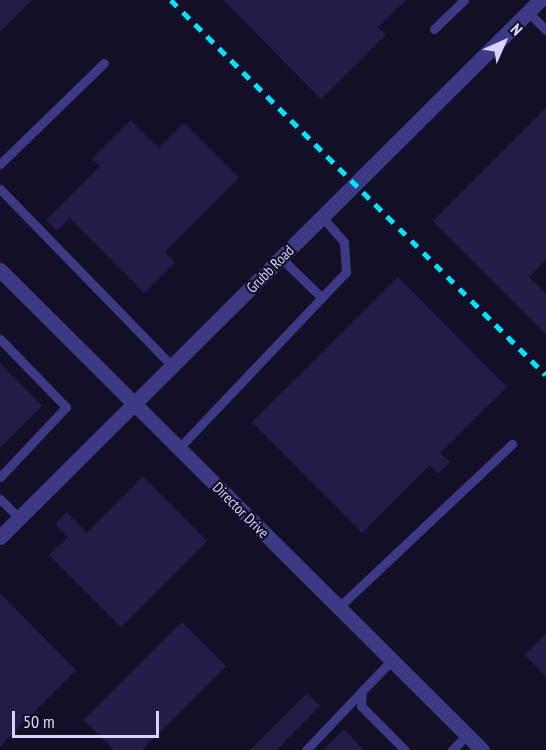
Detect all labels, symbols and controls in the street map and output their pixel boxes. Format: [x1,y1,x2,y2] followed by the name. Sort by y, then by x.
[474,12,534,72] north arrow
[507,19,527,39] text: N
[242,241,298,297] street label: Grubb Road
[209,478,273,542] street label: Director Drive
[15,699,162,737] scale bar
[23,710,55,733] text: 50 m

